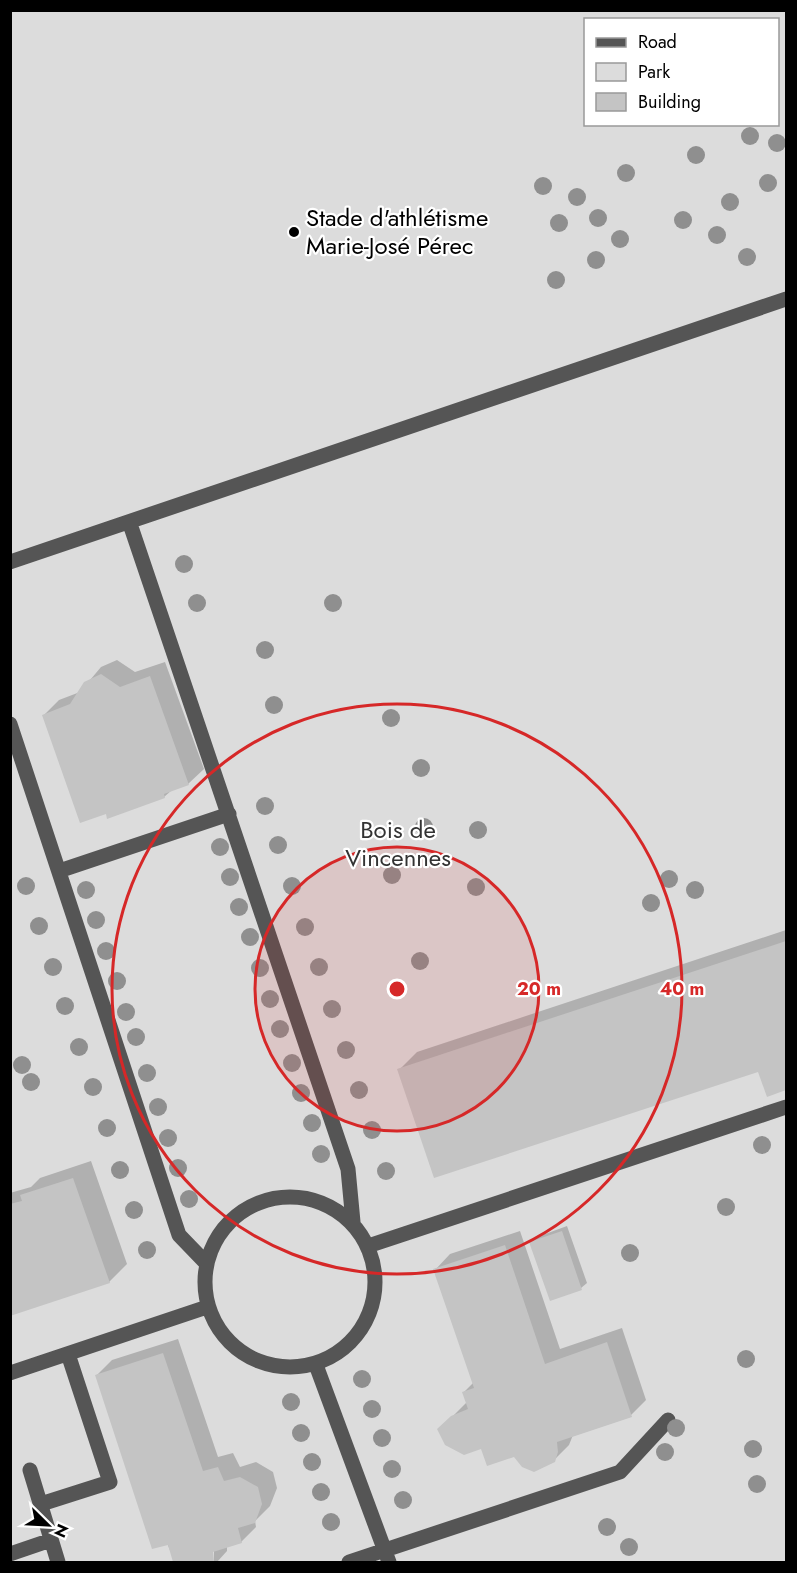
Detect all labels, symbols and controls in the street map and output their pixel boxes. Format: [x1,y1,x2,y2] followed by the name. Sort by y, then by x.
[584,18,779,126] legend
[638,29,677,55] text: Road
[638,59,670,85] text: Park
[638,89,701,115] text: Building
[306,200,488,263] place label: Stade d'athlétisme Marie-José Pérec
[287,225,301,239] marker: Stade d'athlétisme Marie-José Pérec
[345,812,451,875] park label: Bois de Vincennes
[517,976,561,1002] text: 20 m
[660,976,704,1002] text: 40 m
[387,979,407,999] centre of rings
[18,1495,78,1555] north arrow
[48,1520,74,1541] text: N

